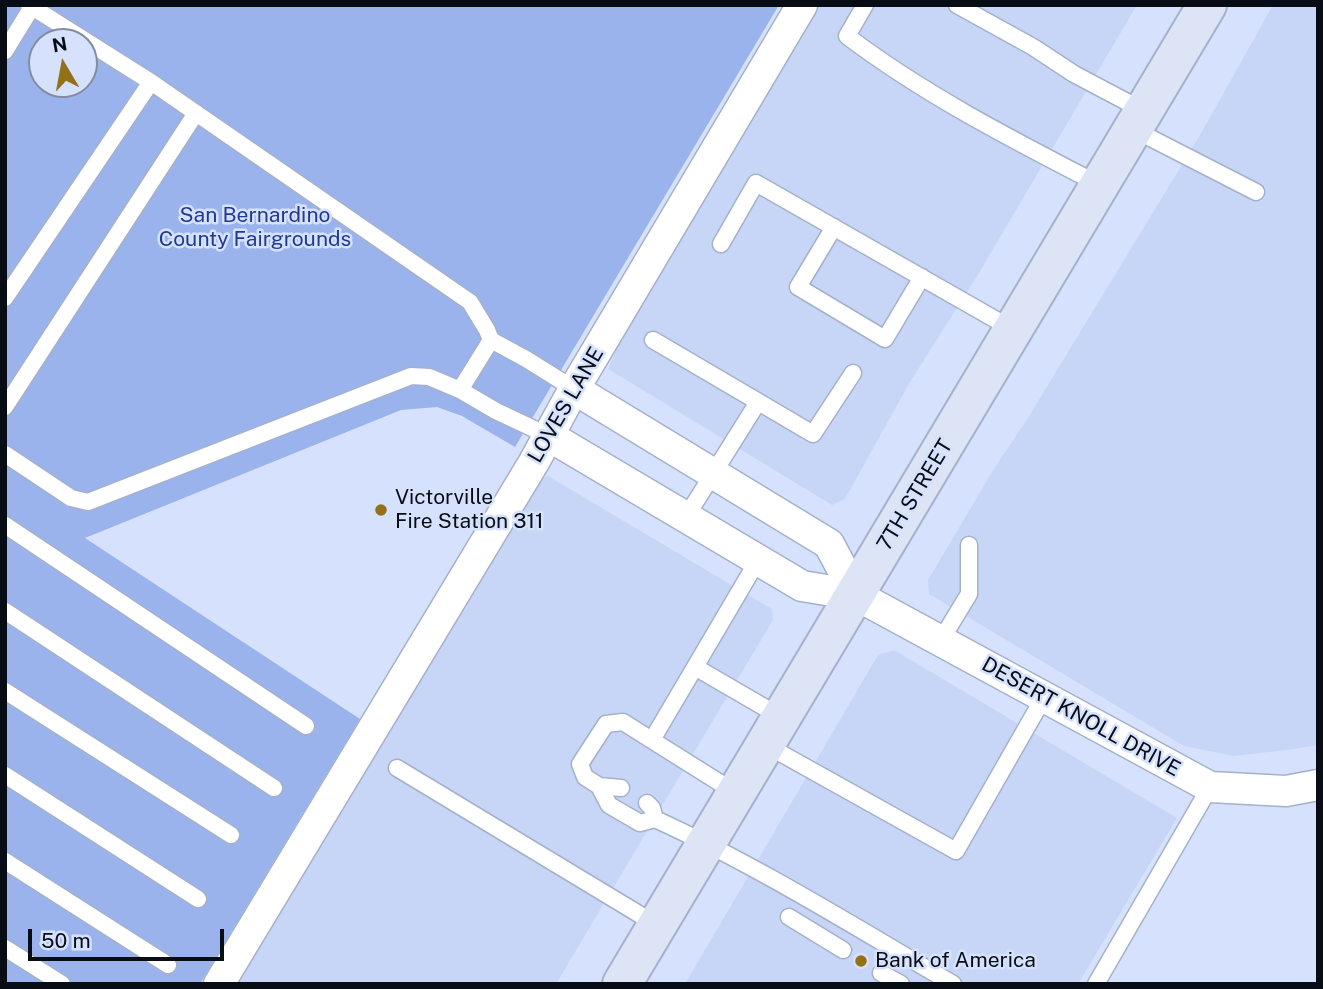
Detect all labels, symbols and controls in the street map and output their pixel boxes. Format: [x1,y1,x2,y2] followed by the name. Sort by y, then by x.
[28,28,98,98] north arrow
[50,32,69,56] text: N
[159,203,351,253] park label: San Bernardino County Fairgrounds
[523,343,609,467] street label: LOVES LANE
[872,435,958,555] street label: 7TH STREET
[395,485,544,535] place label: Victorville Fire Station 311
[373,502,389,518] marker: Victorville Fire Station 311
[977,652,1185,782] street label: DESERT KNOLL DRIVE
[32,916,228,960] scale bar
[41,928,91,953] text: 50 m
[875,948,1036,974] place label: Bank of America
[853,953,869,969] marker: Bank of America

